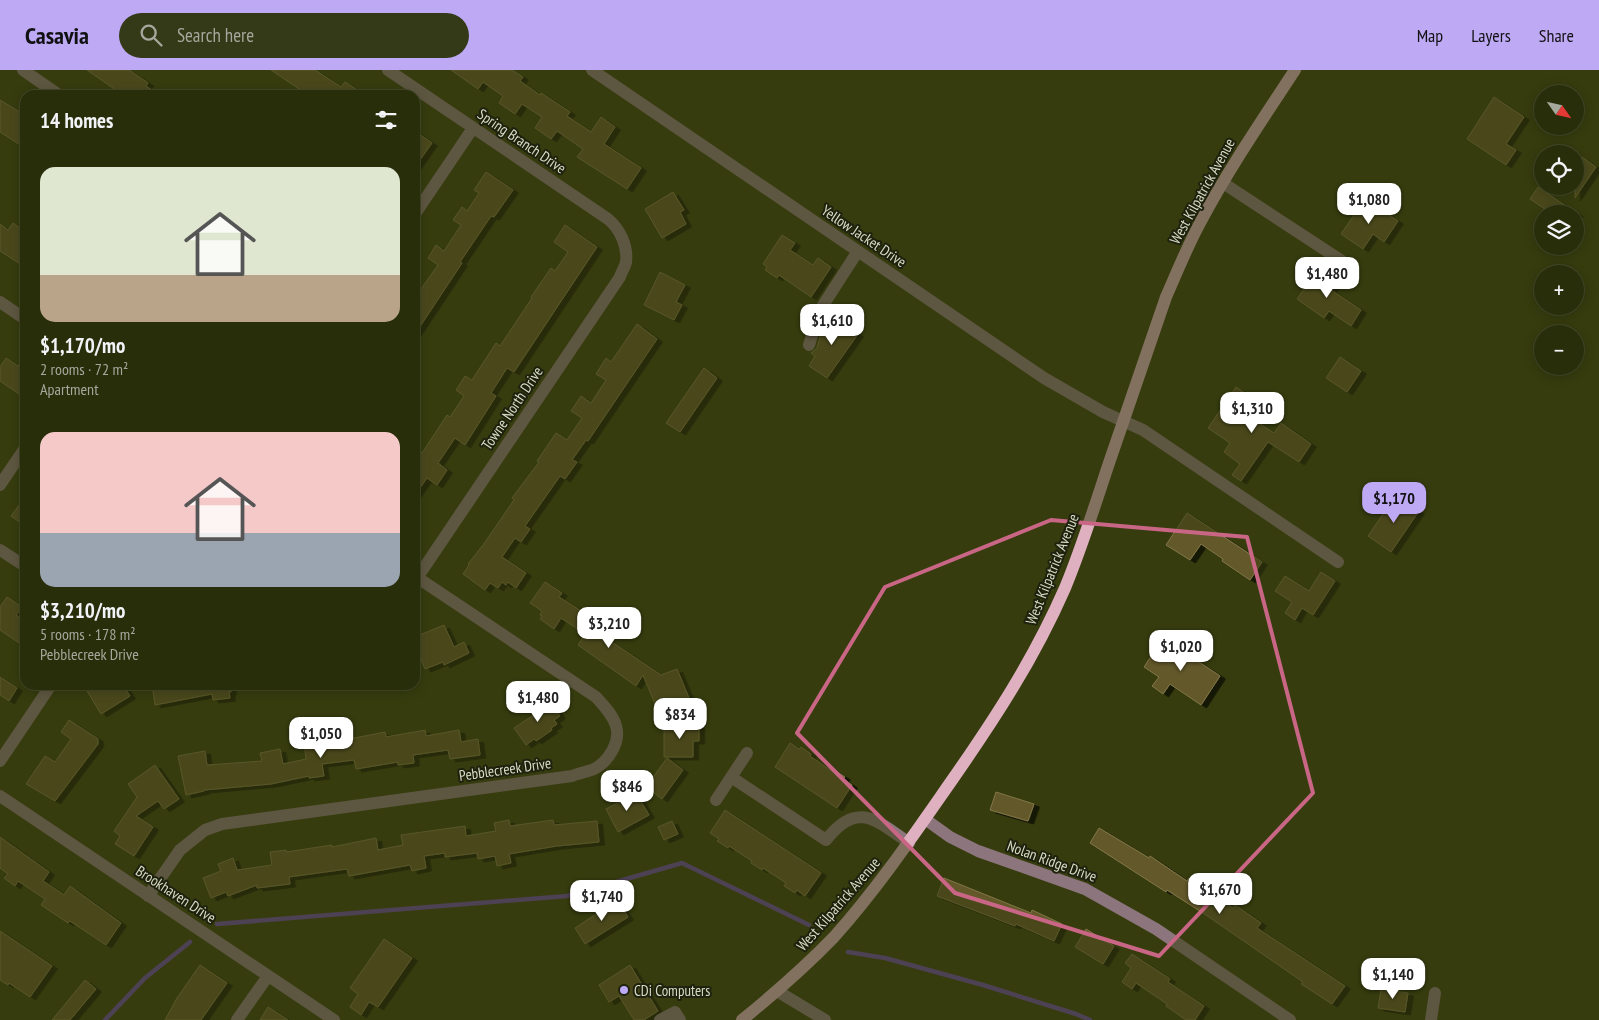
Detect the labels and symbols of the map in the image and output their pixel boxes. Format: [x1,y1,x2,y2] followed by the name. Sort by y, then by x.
[1534,85,1584,135] north arrow
[474,104,570,178] street label: Spring Branch Drive
[1165,135,1239,247] street label: West Kilpatrick Avenue
[1328,182,1410,225] pin: $1,080
[818,201,910,271] street label: Yellow Jacket Drive
[1286,256,1368,299] pin: $1,480
[791,304,873,346] pin: $1,610
[477,363,547,453] street label: Towne North Drive
[1211,392,1293,434] pin: $1,310
[1353,482,1435,524] pin: $1,170
[1021,511,1083,627] street label: West Kilpatrick Avenue
[568,606,650,649] pin: $3,210
[1140,630,1222,672] pin: $1,020
[497,680,579,723] pin: $1,480
[650,698,710,740] pin: $834
[280,716,362,759] pin: $1,050
[458,753,552,785] street label: Pebblecreek Drive
[597,770,657,812] pin: $846
[1005,836,1099,886] street label: Nolan Ridge Drive
[792,853,884,955] street label: West Kilpatrick Avenue
[132,861,220,927] street label: Brookhaven Drive
[1179,872,1261,915] pin: $1,670
[561,880,643,922] pin: $1,740
[1352,958,1434,1000] pin: $1,140
[634,981,710,1000] place label: CDi Computers
[618,984,630,996] marker: CDi Computers

